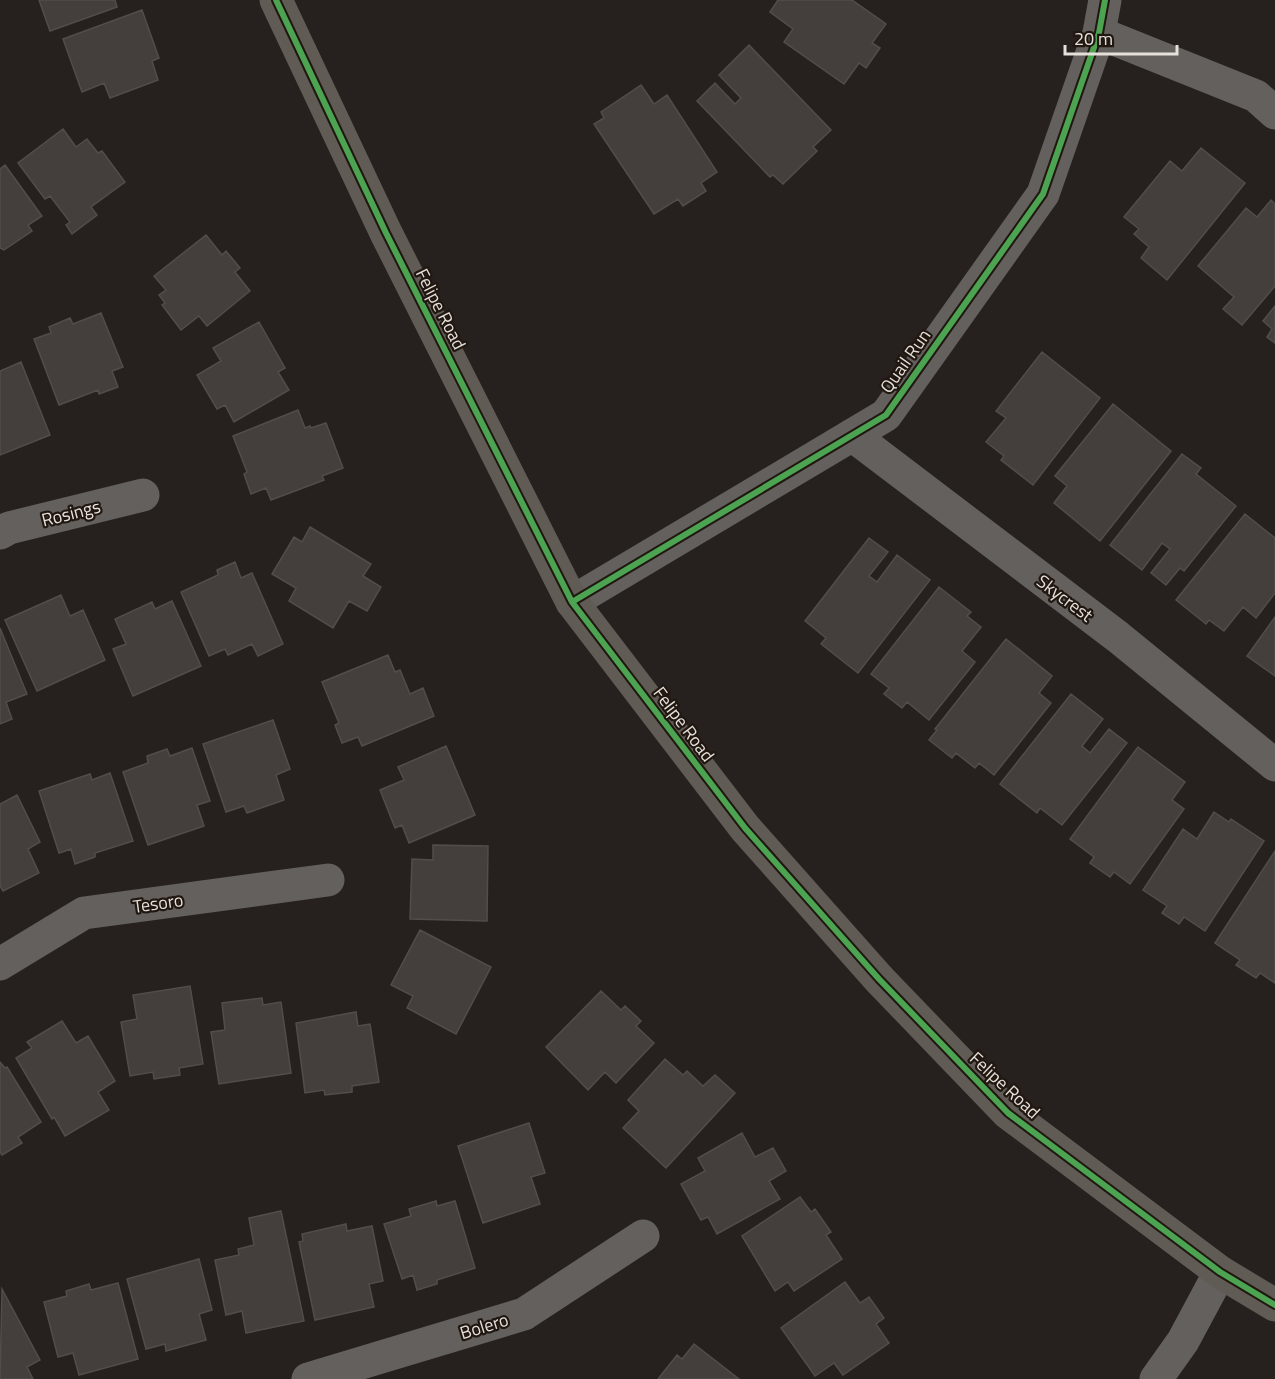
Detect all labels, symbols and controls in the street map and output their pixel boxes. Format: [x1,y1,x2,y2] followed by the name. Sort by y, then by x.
[1065,18,1178,56] scale bar
[1074,25,1113,52] text: 20 m
[409,264,473,354] street label: Felipe Road
[873,323,937,399] street label: Quail Run
[39,493,103,533] street label: Rosings
[1031,568,1099,629] street label: Skycrest
[647,681,721,767] street label: Felipe Road
[131,886,185,920] street label: Tesoro
[964,1045,1046,1125] street label: Felipe Road
[456,1306,512,1346] street label: Bolero

